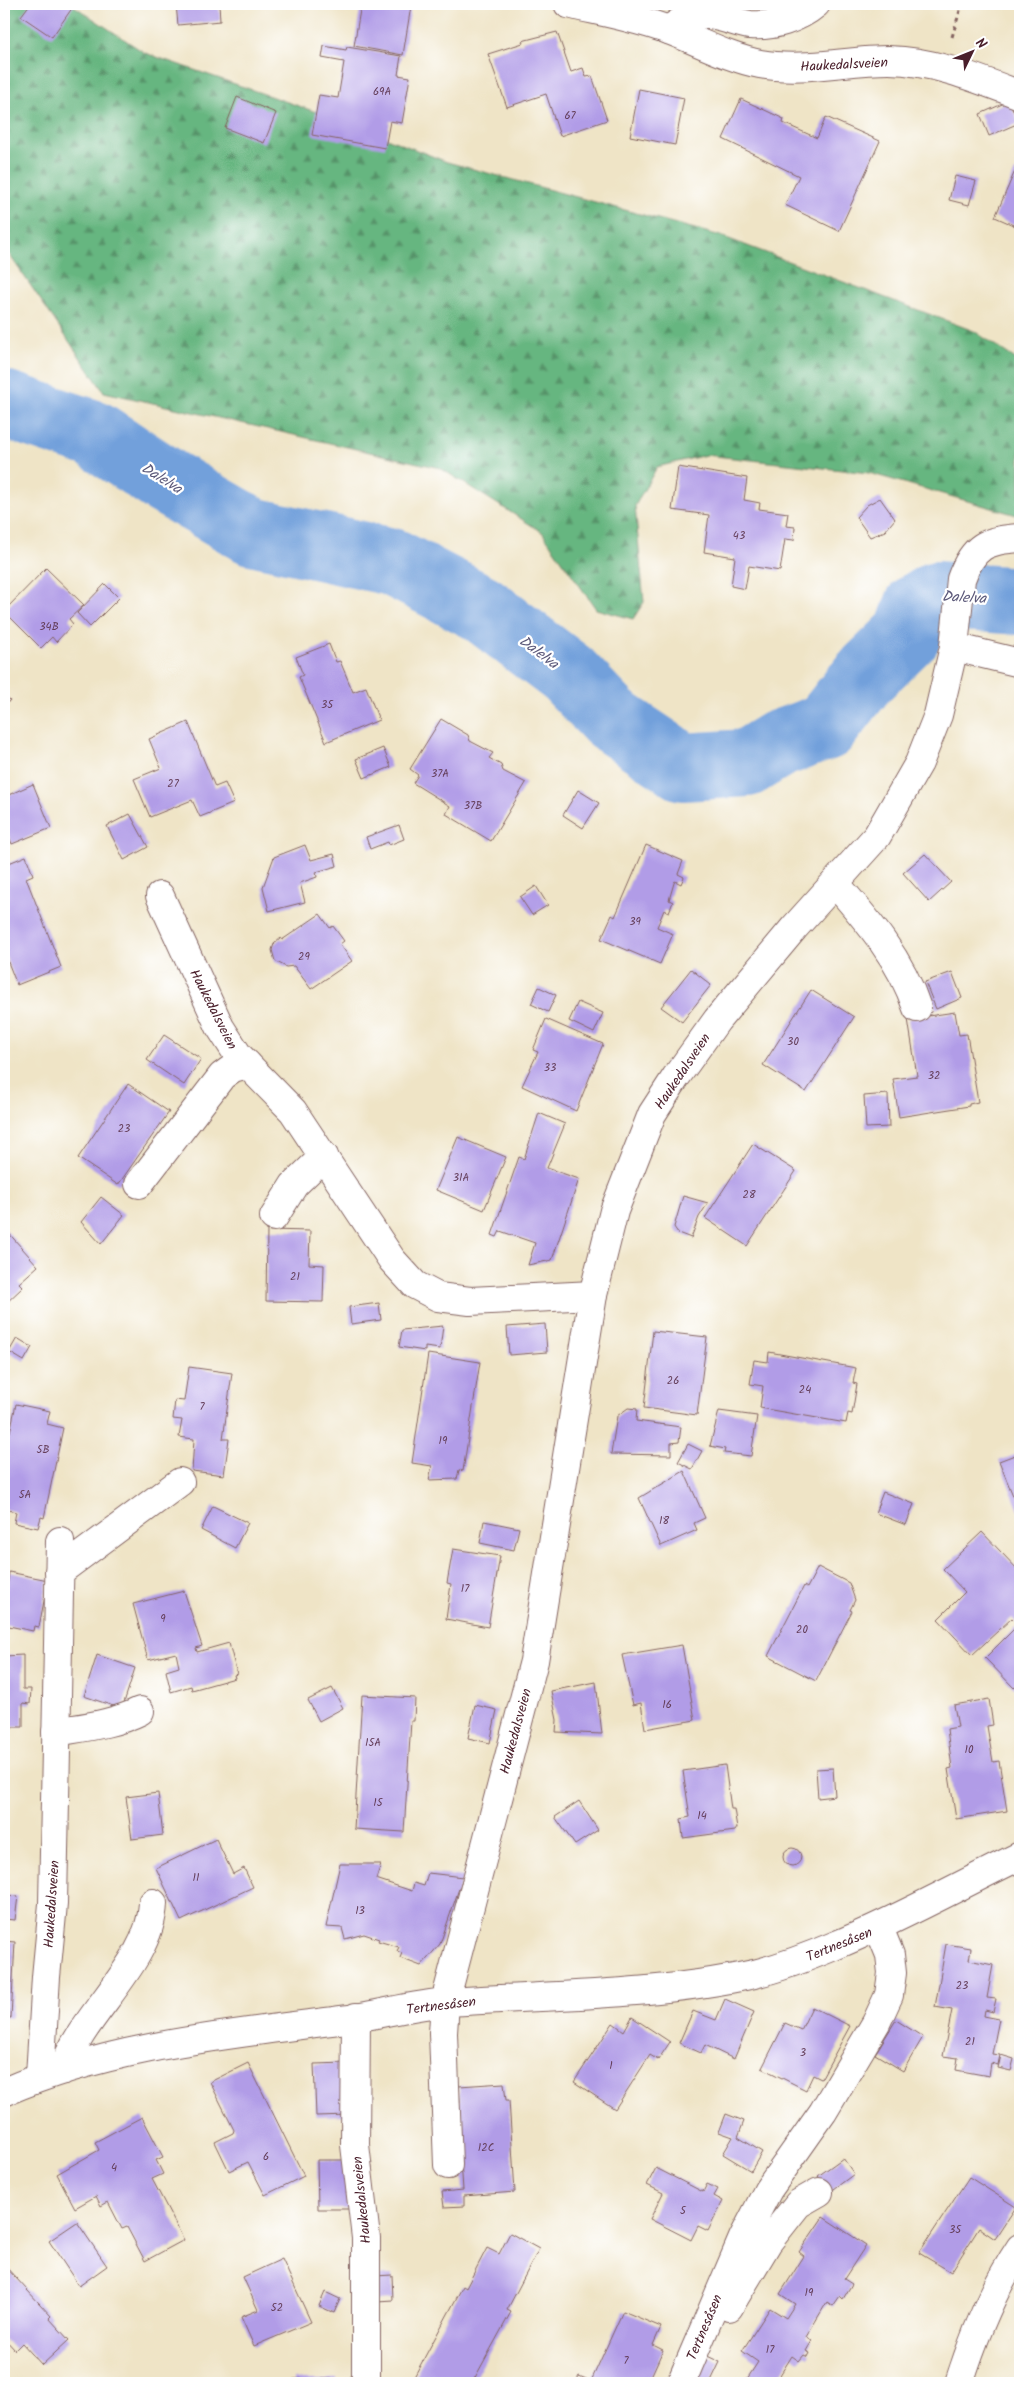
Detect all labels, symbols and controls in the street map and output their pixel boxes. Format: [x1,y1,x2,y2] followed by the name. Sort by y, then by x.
[946,28,996,78] north arrow
[970,33,992,55] text: N
[800,52,888,78] street label: Haukedalsveien
[373,83,391,101] house number: 69A
[564,107,577,125] house number: 67
[136,457,187,501] water label: Dalelva
[733,527,745,545] house number: 43
[941,585,988,611] water label: Dalelva
[39,618,59,636] house number: 34B
[514,630,564,676] water label: Dalelva
[321,696,334,714] house number: 35
[431,765,449,783] house number: 37A
[167,775,180,793] house number: 27
[464,797,482,815] house number: 37B
[629,913,641,931] house number: 39
[298,948,311,966] house number: 29
[183,965,243,1054] street label: Haukedalsveien
[649,1029,716,1114] street label: Haukedalsveien
[787,1033,799,1051] house number: 30
[544,1059,556,1077] house number: 33
[928,1067,940,1085] house number: 32
[118,1120,130,1138] house number: 23
[453,1169,470,1187] house number: 31A
[742,1186,756,1204] house number: 28
[290,1268,300,1286] house number: 21
[667,1372,679,1390] house number: 26
[799,1381,811,1399] house number: 24
[199,1398,205,1416] house number: 7
[439,1432,448,1450] house number: 19
[37,1441,49,1459] house number: 5B
[19,1486,32,1504] house number: 5A
[659,1512,669,1530] house number: 18
[461,1580,470,1598] house number: 17
[160,1610,166,1628] house number: 9
[796,1621,808,1639] house number: 20
[494,1686,538,1777] street label: Haukedalsveien
[662,1696,672,1714] house number: 16
[365,1734,381,1752] house number: 15A
[965,1741,974,1759] house number: 10
[373,1794,384,1812] house number: 15
[697,1807,707,1825] house number: 14
[38,1860,66,1949] street label: Haukedalsveien
[193,1869,199,1887] house number: 11
[355,1902,365,1920] house number: 13
[803,1922,876,1968] street label: Tertnesåsen
[956,1977,968,1995] house number: 23
[405,1991,477,2021] street label: Tertnesåsen
[965,2033,975,2051] house number: 21
[800,2044,806,2062] house number: 3
[609,2057,613,2075] house number: 1
[478,2139,495,2157] house number: 12C
[263,2148,269,2166] house number: 6
[346,2155,378,2245] street label: Haukedalsveien
[111,2159,117,2177] house number: 4
[680,2202,687,2220] house number: 5
[949,2221,962,2239] house number: 35
[805,2284,814,2302] house number: 19
[681,2291,729,2364] street label: Tertnesåsen
[271,2299,283,2317] house number: 52
[766,2341,775,2359] house number: 17
[623,2352,629,2370] house number: 7

